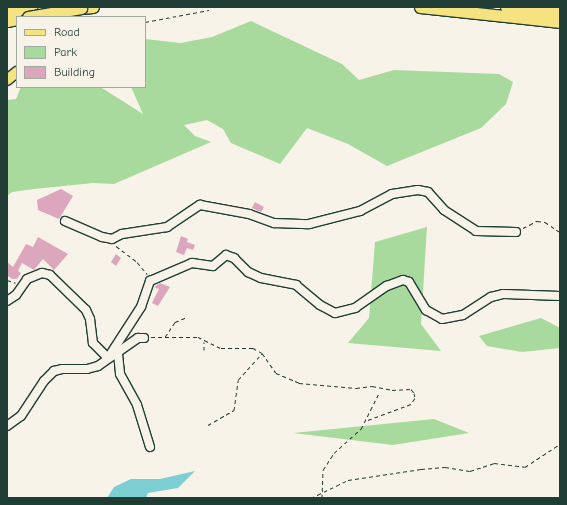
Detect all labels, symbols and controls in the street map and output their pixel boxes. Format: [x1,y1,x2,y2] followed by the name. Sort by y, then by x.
[16,16,146,88] legend
[54,25,80,39] text: Road
[54,45,77,59] text: Park
[54,65,95,79] text: Building

